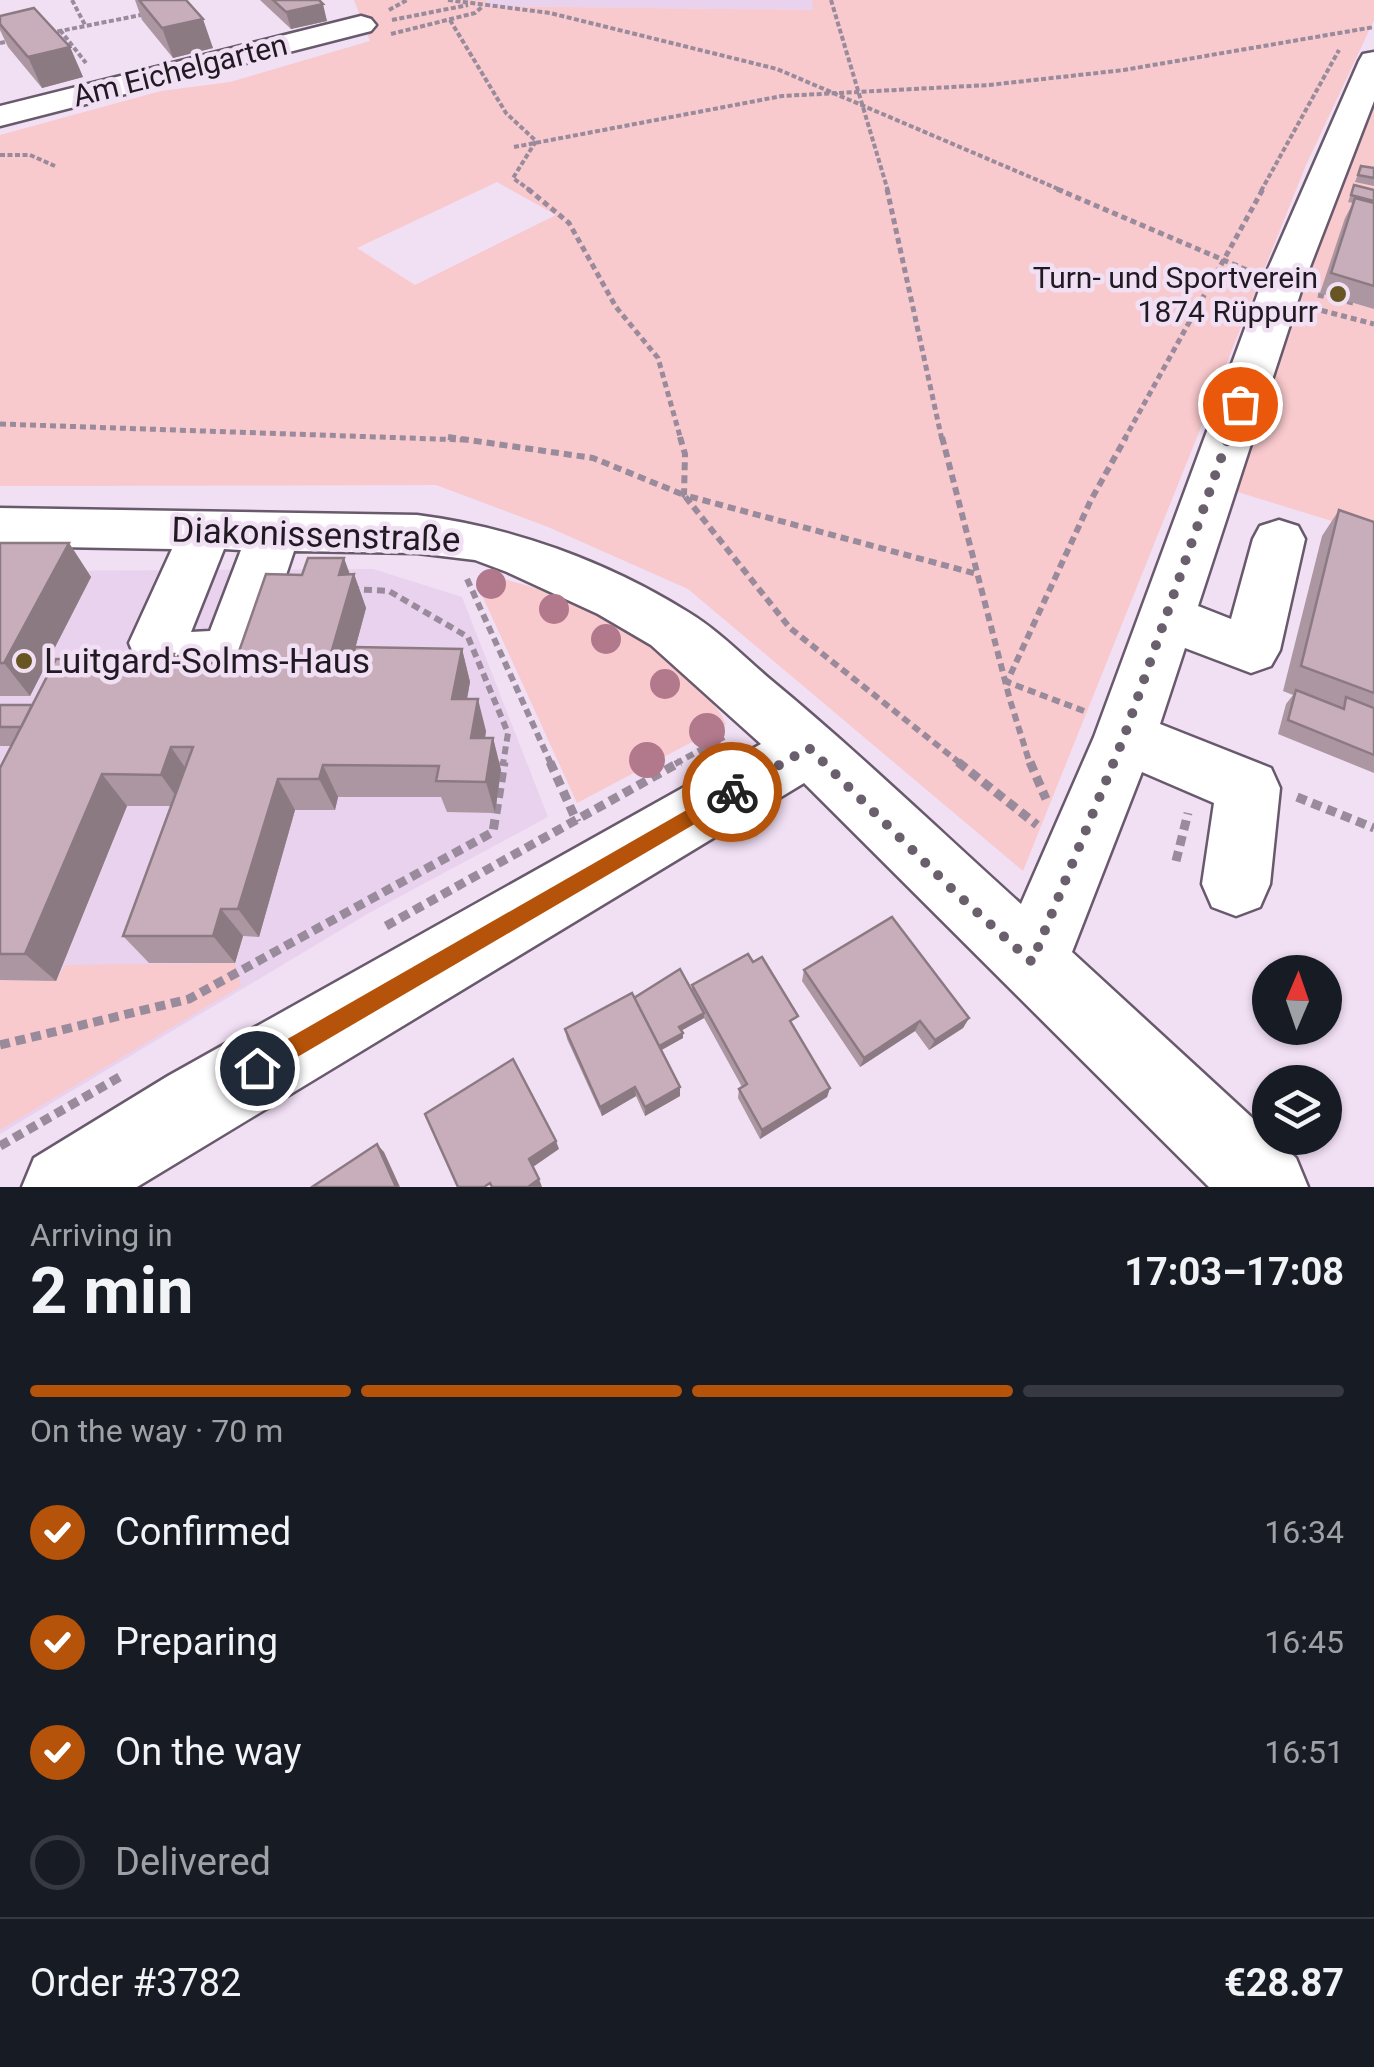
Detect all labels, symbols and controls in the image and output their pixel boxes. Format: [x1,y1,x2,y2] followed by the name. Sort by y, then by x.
[69,26,291,114] street label: Am Eichelgarten
[1033,260,1318,329] place label: Turn- und Sportverein 1874 Rüppurr
[1327,283,1349,305] marker: Turn- und Sportverein 1874 Rüppurr
[1198,362,1283,447] pin
[1213,377,1268,432] icon: bag
[171,509,461,561] street label: Diakonissenstraße
[44,641,370,682] place label: Luitgard-Solms-Haus
[13,650,35,672] marker: Luitgard-Solms-Haus
[682,742,782,842] courier
[705,765,760,820] icon: bike
[1252,955,1342,1045] north arrow
[1252,955,1342,1155] map controls
[215,1026,300,1111] pin
[230,1041,285,1096] icon: home
[1252,1065,1342,1155] button: layers
[30,1216,173,1254] text: Arriving in
[1124,1250,1344,1294] text: 17:03–17:08
[30,1253,193,1329] text: 2 min
[30,1412,283,1450] text: On the way · 70 m
[30,1505,85,1560] icon: check
[115,1510,291,1554] text: Confirmed
[1264,1513,1344,1551] text: 16:34
[30,1615,85,1670] icon: check
[115,1620,278,1664] text: Preparing
[1264,1623,1344,1661] text: 16:45
[30,1725,85,1780] icon: check
[115,1730,301,1774] text: On the way
[1264,1733,1344,1771] text: 16:51
[115,1840,271,1884] text: Delivered
[30,1961,241,2005] text: Order #3782
[1224,1961,1344,2005] text: €28.87

